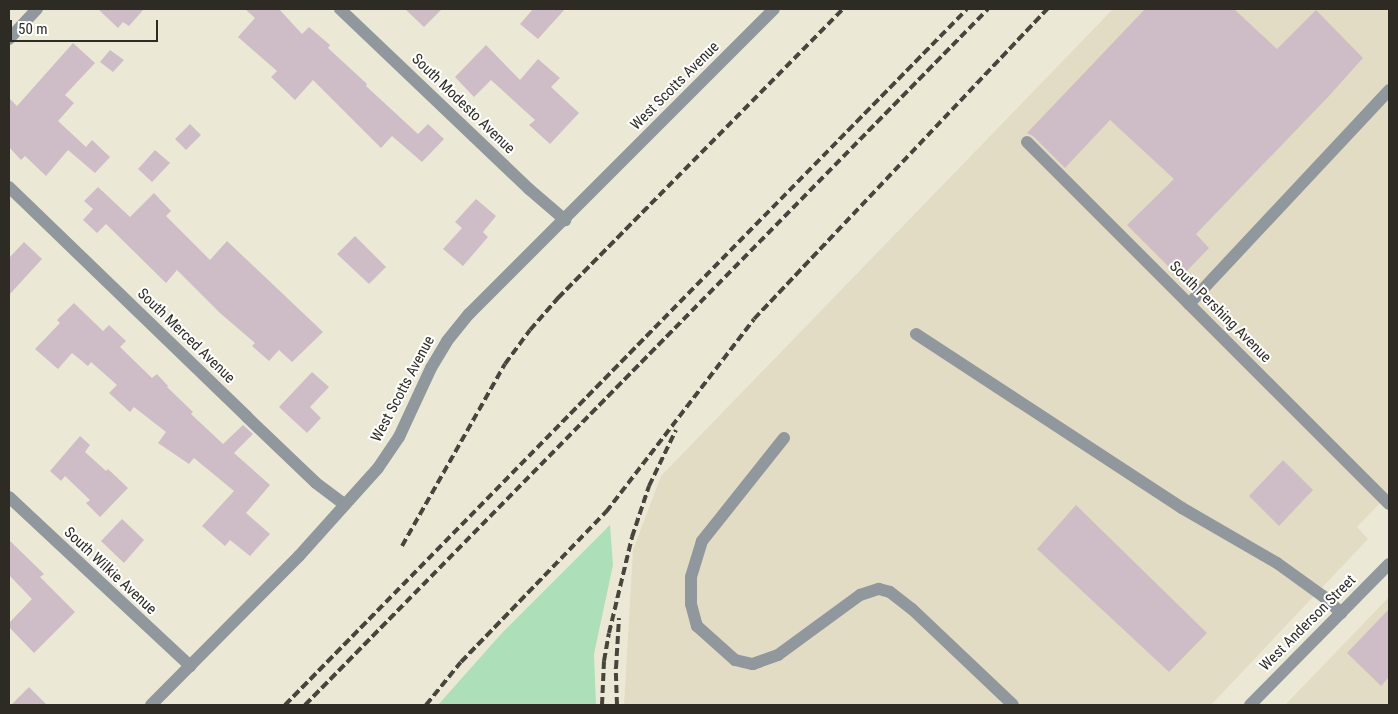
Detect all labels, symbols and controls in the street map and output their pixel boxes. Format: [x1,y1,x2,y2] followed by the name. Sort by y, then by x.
[12,10,160,42] scale bar
[18,20,48,38] text: 50 m
[627,38,723,134] street label: West Scotts Avenue
[408,50,518,158] street label: South Modesto Avenue
[1165,257,1275,367] street label: South Pershing Avenue
[134,285,238,387] street label: South Merced Avenue
[367,333,439,445] street label: West Scotts Avenue
[60,524,160,618] street label: South Wilkie Avenue
[1256,571,1360,675] street label: West Anderson Street

